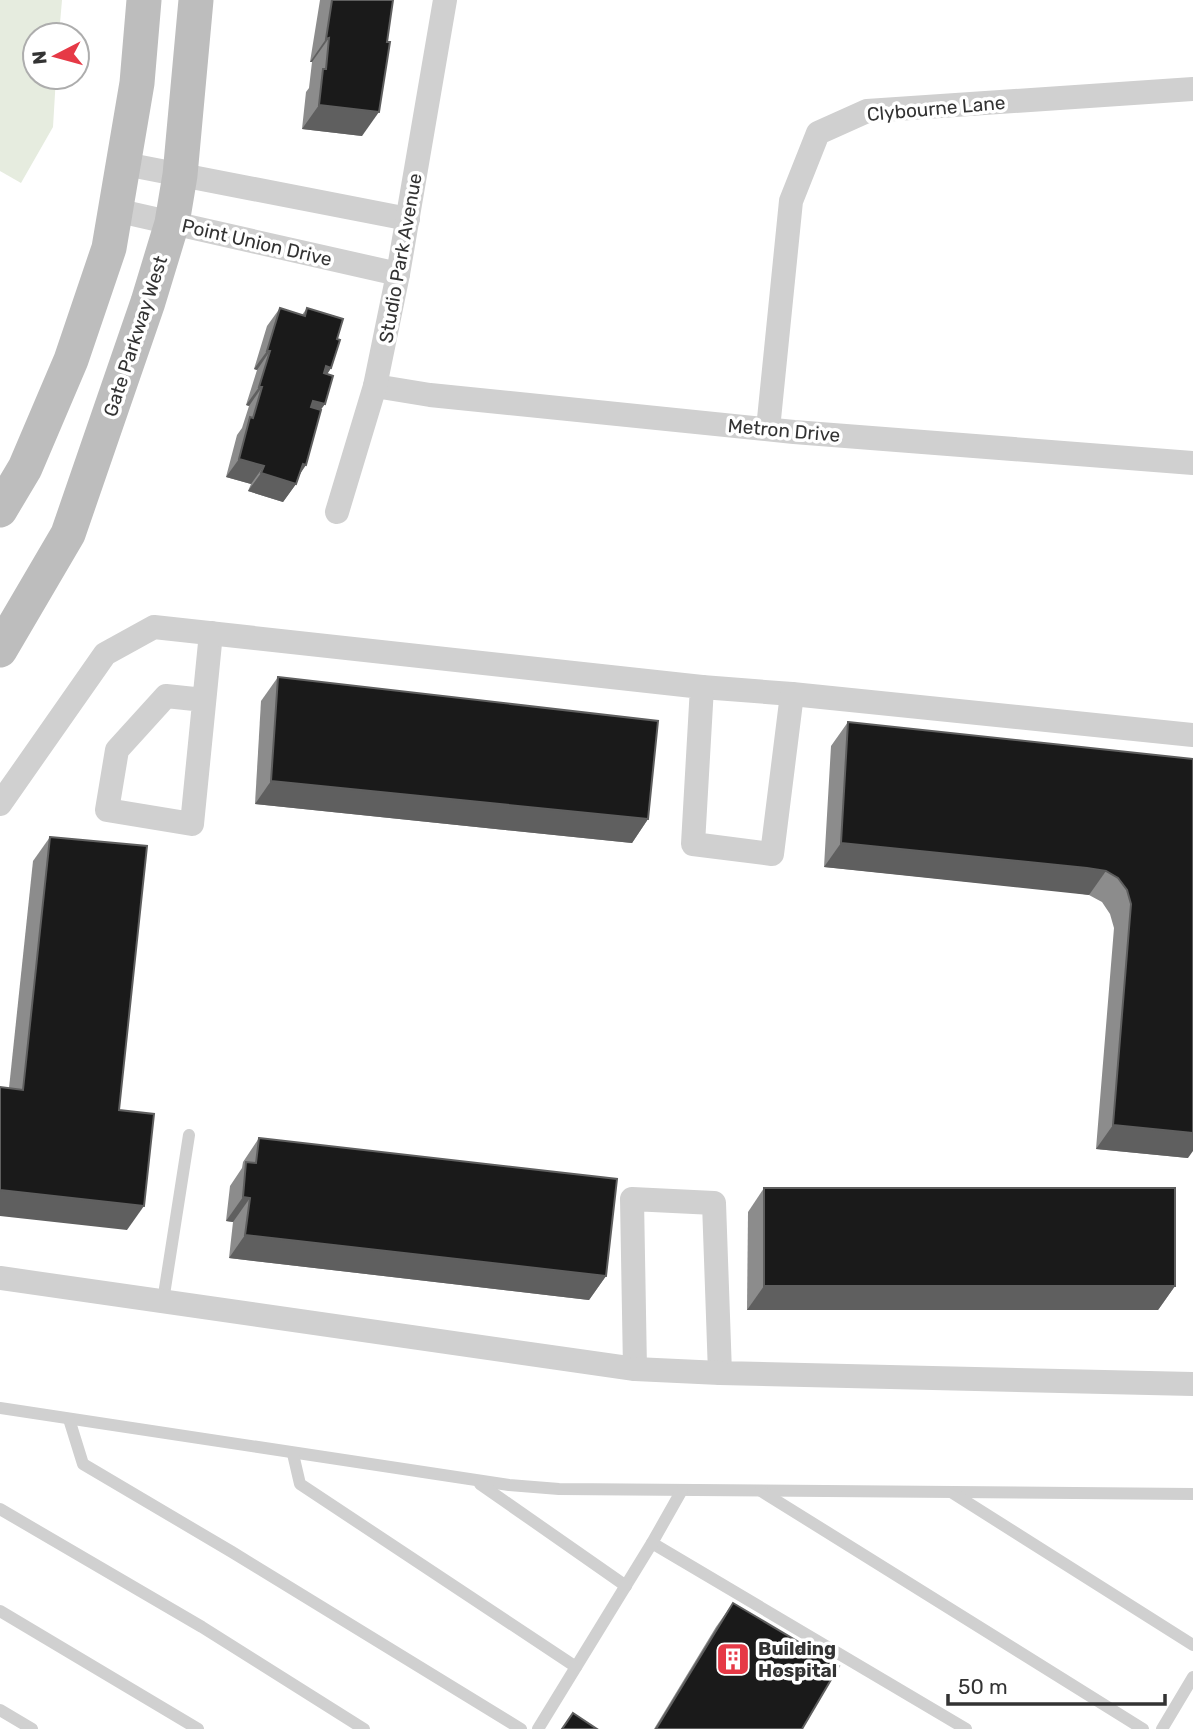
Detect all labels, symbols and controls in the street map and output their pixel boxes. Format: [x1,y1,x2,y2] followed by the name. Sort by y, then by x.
[21,21,91,91] north arrow
[27,50,52,66] text: N
[866,91,1006,126] street label: Clybourne Lane
[374,171,427,345] street label: Studio Park Avenue
[180,214,334,271] street label: Point Union Drive
[99,252,172,419] street label: Gate Parkway West
[727,414,841,447] street label: Metron Drive
[758,1637,837,1682] place label: Building Hospital
[714,1640,752,1678] building icon: Building Hospital
[948,1662,1165,1706] scale bar
[958,1674,1008,1699] text: 50 m

